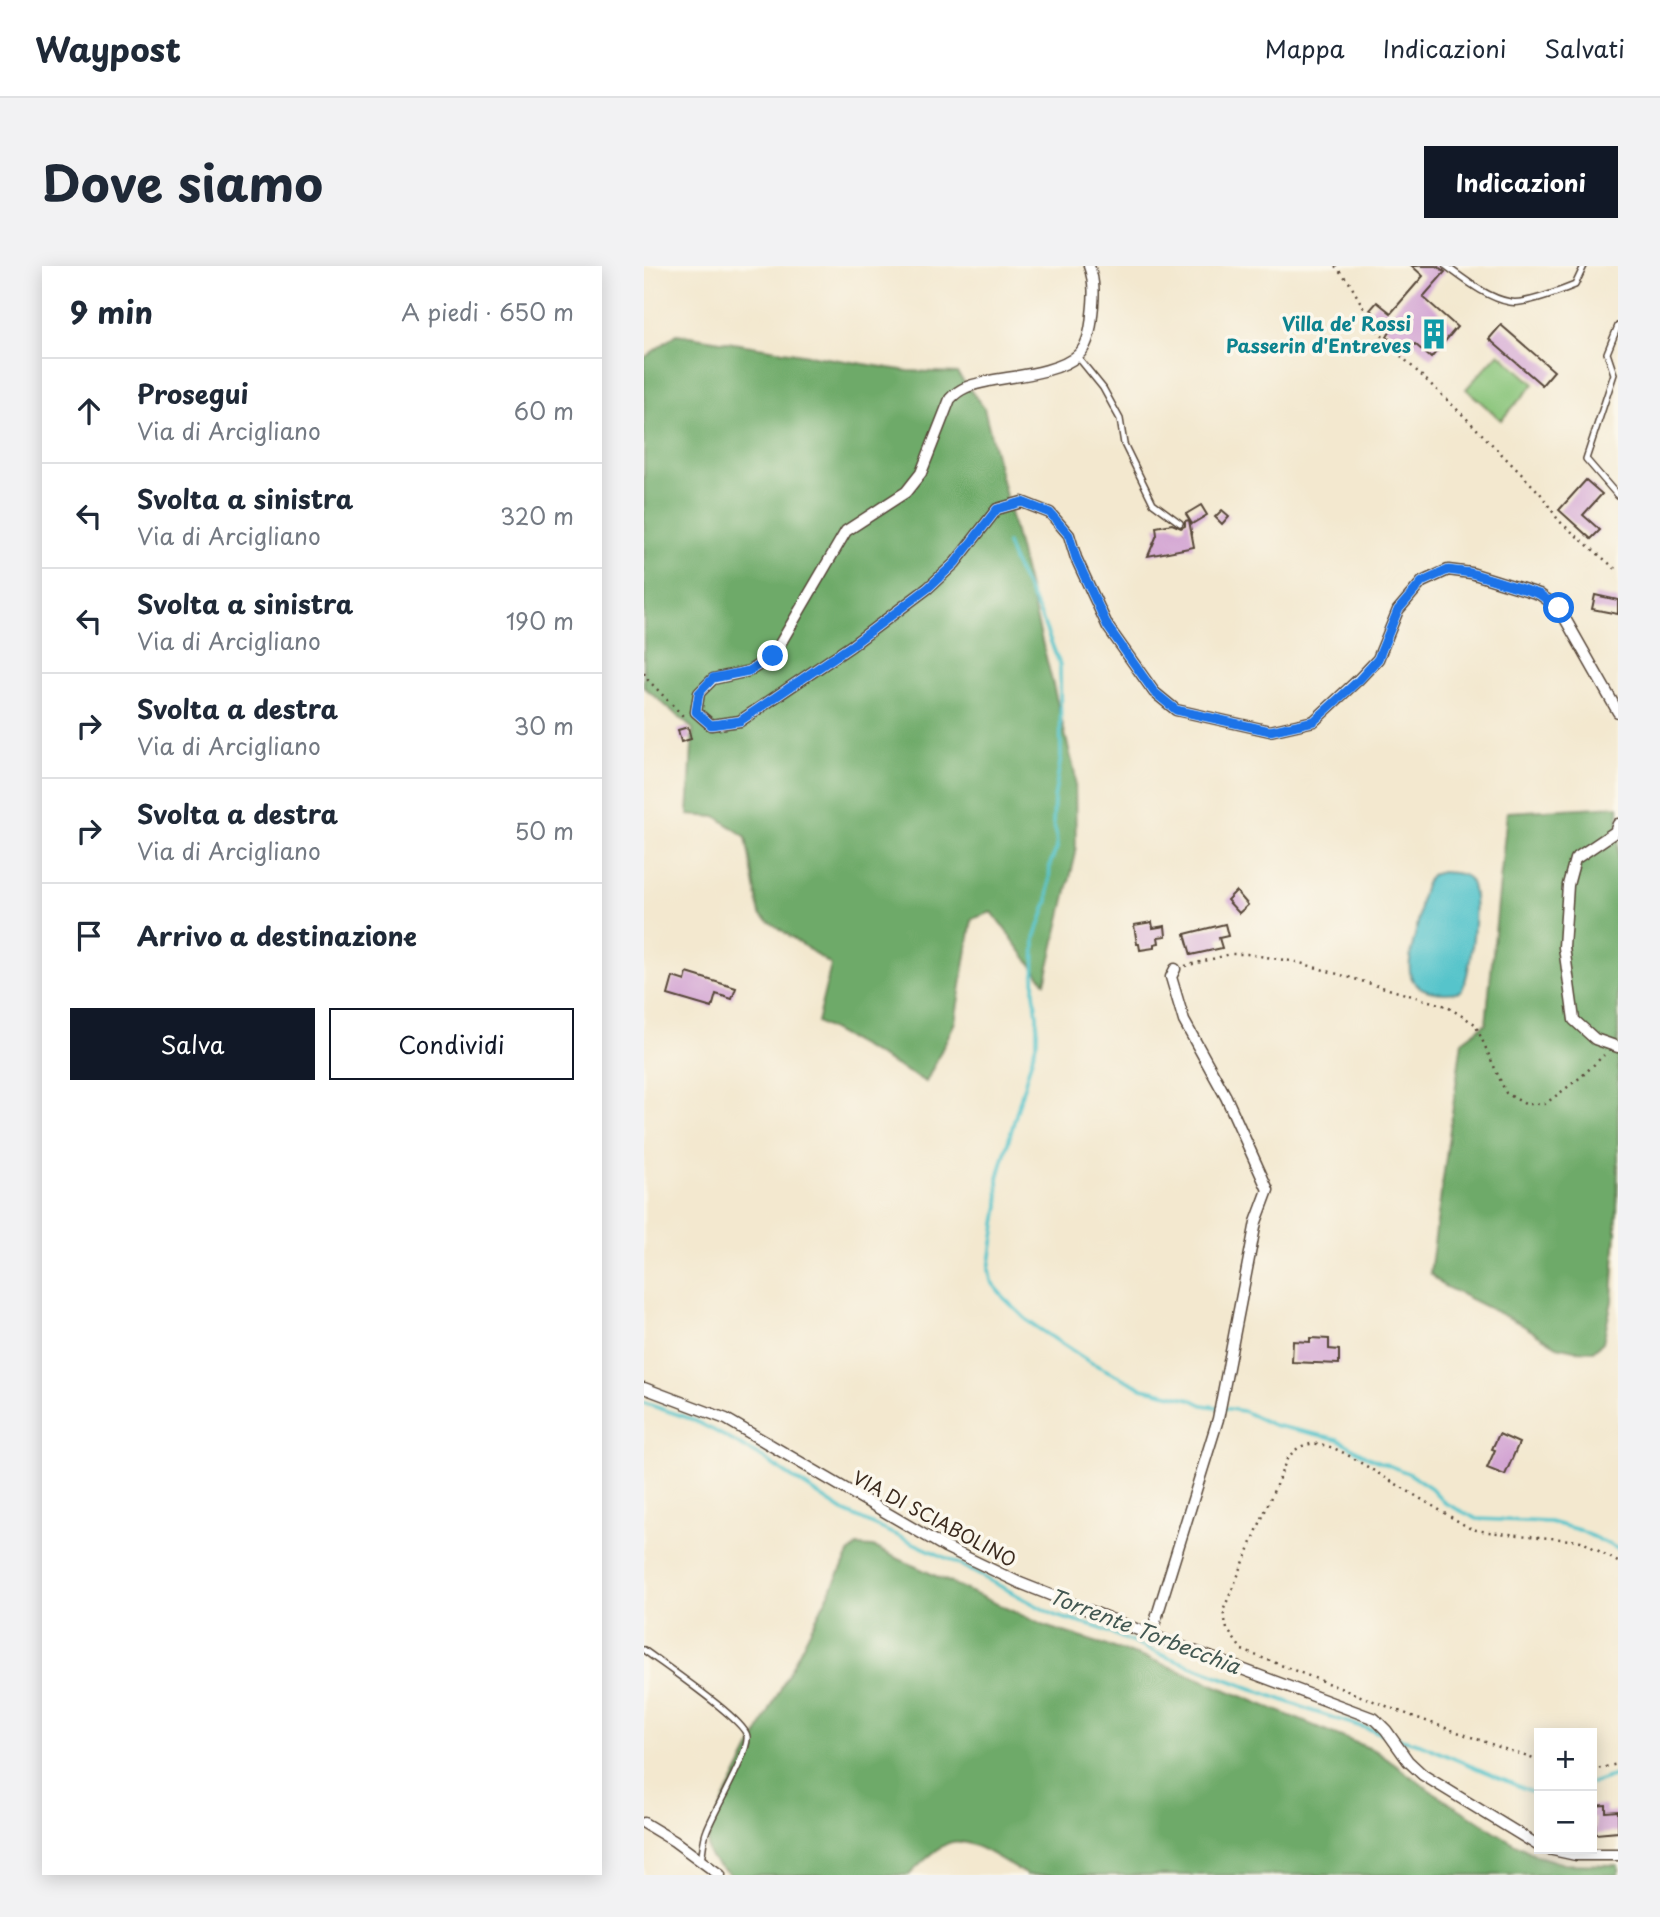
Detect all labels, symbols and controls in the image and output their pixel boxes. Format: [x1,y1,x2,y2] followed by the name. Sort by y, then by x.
[35,23,181,73] text: Waypost
[1265,30,1345,66] text: Mappa
[1383,30,1506,66] text: Indicazioni
[1544,30,1625,66] text: Salvati
[42,145,323,219] text: Dove siamo
[1424,146,1618,218] button: Indicazioni
[70,289,153,334] text: 9 min
[401,294,574,329] text: A piedi · 650 m
[1226,309,1411,359] place label: Villa de' Rossi Passerin d'Entreves
[1417,317,1451,351] building icon: Villa de' Rossi Passerin d'Entreves
[137,374,249,413] text: Prosegui
[70,392,108,430] icon: ahead
[514,393,574,428] text: 60 m
[137,413,321,448] text: Via di Arcigliano
[137,479,353,518] text: Svolta a sinistra
[70,497,108,535] icon: left
[500,498,574,533] text: 320 m
[137,518,321,553] text: Via di Arcigliano
[137,584,353,623] text: Svolta a sinistra
[1543,592,1574,623] route start
[70,602,108,640] icon: left
[506,603,574,638] text: 190 m
[137,623,321,658] text: Via di Arcigliano
[757,640,788,671] route end
[137,689,338,728] text: Svolta a destra
[70,707,108,745] icon: right
[513,708,574,743] text: 30 m
[137,728,321,763] text: Via di Arcigliano
[137,794,338,833] text: Svolta a destra
[70,812,108,850] icon: right
[514,813,574,848] text: 50 m
[137,833,321,868] text: Via di Arcigliano
[137,916,417,955] text: Arrivo a destinazione
[70,917,108,955] icon: arrive
[70,1008,315,1080] button: Salva
[329,1008,574,1080] button: Condividi
[848,1463,1022,1573] street label: VIA DI SCIABOLINO
[1045,1579,1246,1682] water label: Torrente Torbecchia
[1534,1728,1597,1854] map controls
[1534,1728,1597,1791] button: +
[1534,1791,1597,1854] button: −

